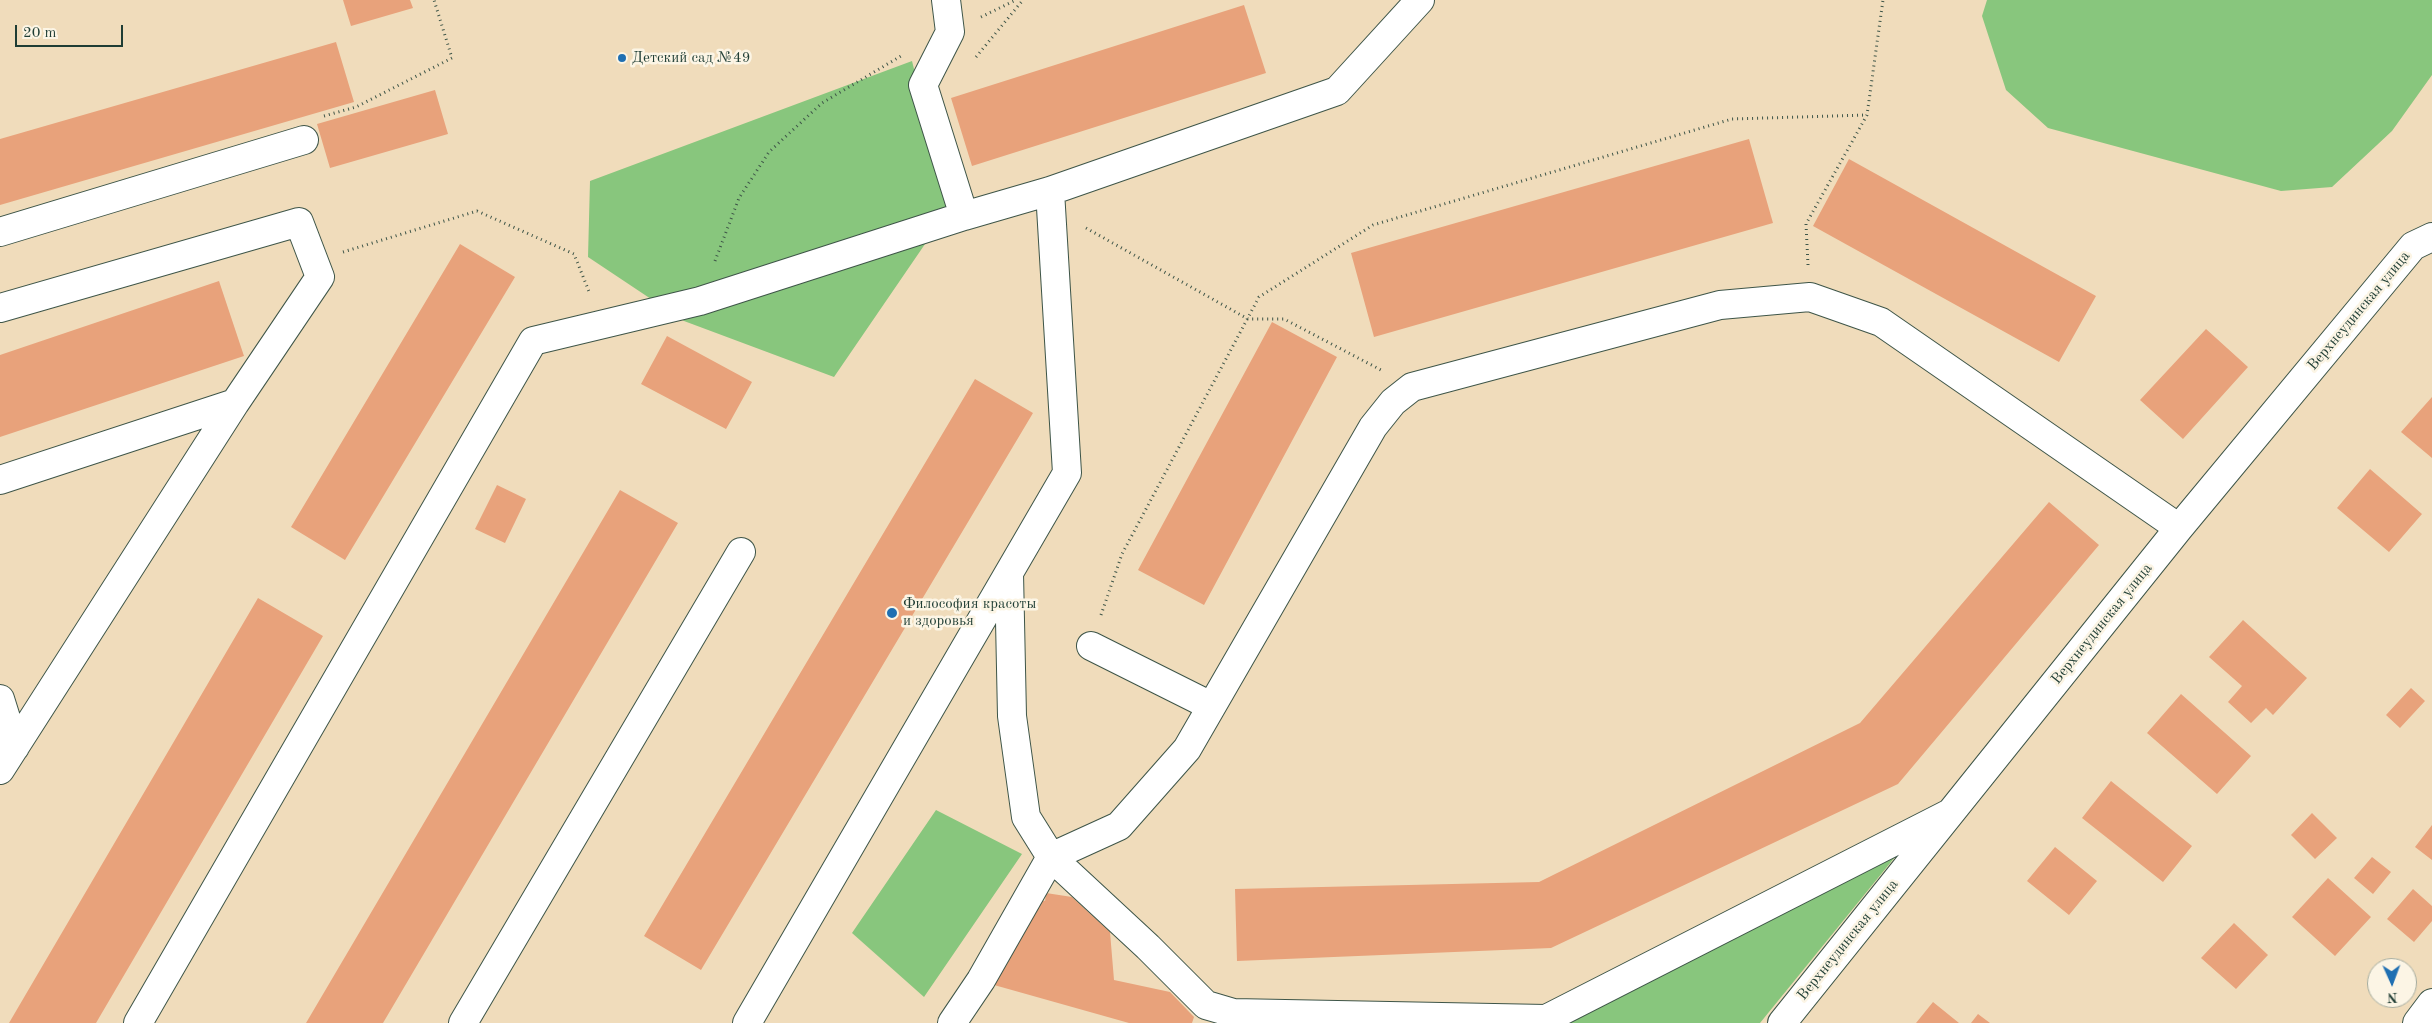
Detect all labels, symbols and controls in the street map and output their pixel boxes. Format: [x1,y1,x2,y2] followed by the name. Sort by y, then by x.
[18,15,125,47] scale bar
[23,26,57,41] text: 20 m
[632,49,750,67] place label: Детский сад №49
[616,52,628,64] marker: Детский сад №49
[2304,248,2414,374] street label: Верхнеудинская улица
[2048,560,2156,688] street label: Верхнеудинская улица
[903,595,1036,630] place label: Философия красоты и здоровья
[885,606,899,620] marker: Философия красоты и здоровья
[1794,876,1902,1004] street label: Верхнеудинская улица
[2367,958,2417,1008] north arrow
[2387,990,2398,1004] text: N

